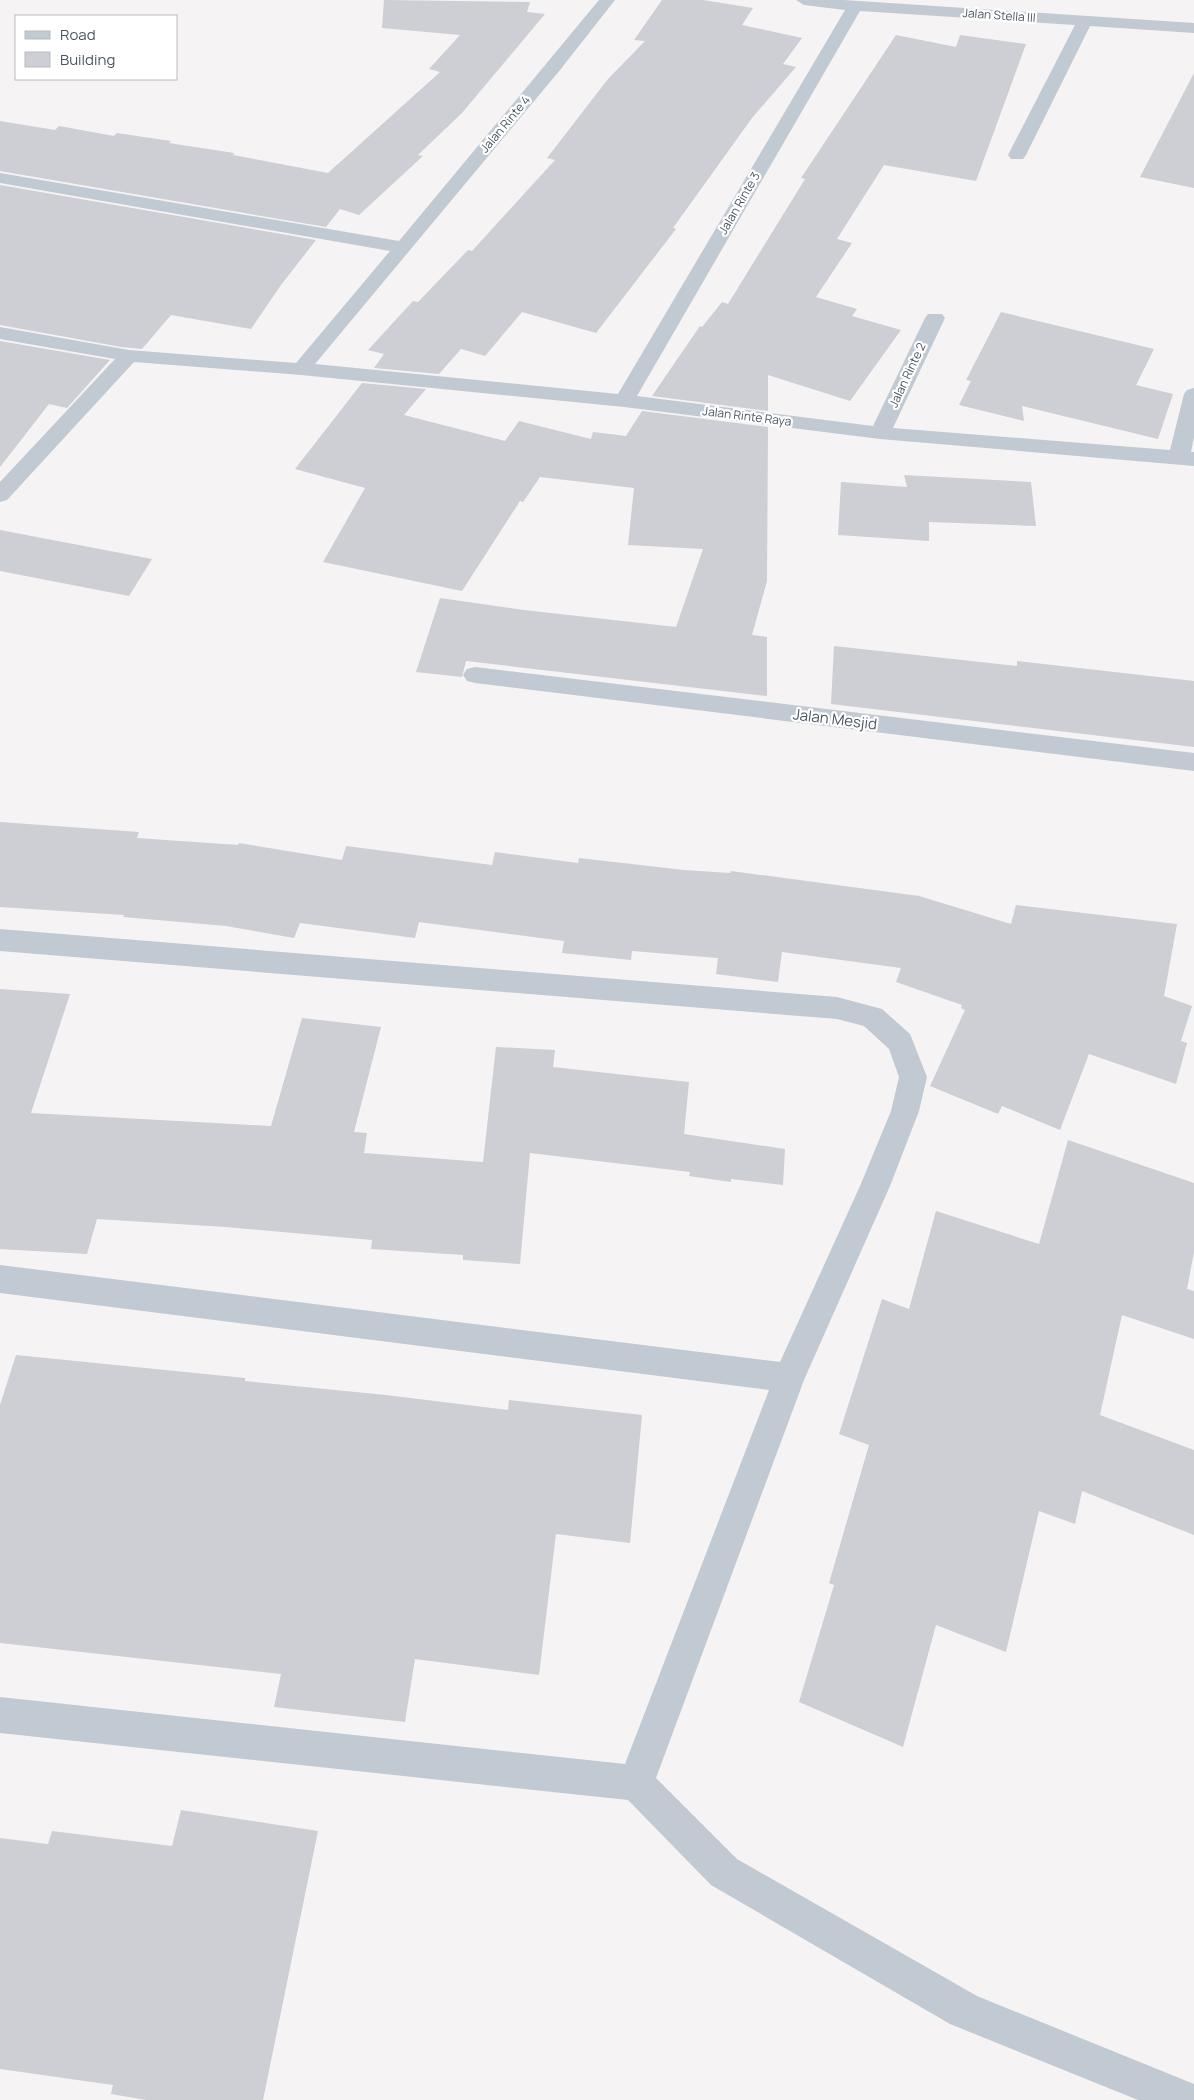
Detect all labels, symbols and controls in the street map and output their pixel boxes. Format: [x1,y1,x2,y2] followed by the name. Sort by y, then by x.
[962,4,1036,26] street label: Jalan Stella III
[15,15,178,80] legend
[60,24,96,45] text: Road
[60,49,115,70] text: Building
[476,92,534,156] street label: Jalan Rinte 4
[714,169,764,237] street label: Jalan Rinte 3
[885,340,929,410] street label: Jalan Rinte 2
[702,402,792,430] street label: Jalan Rinte Raya
[792,703,878,735] street label: Jalan Mesjid

